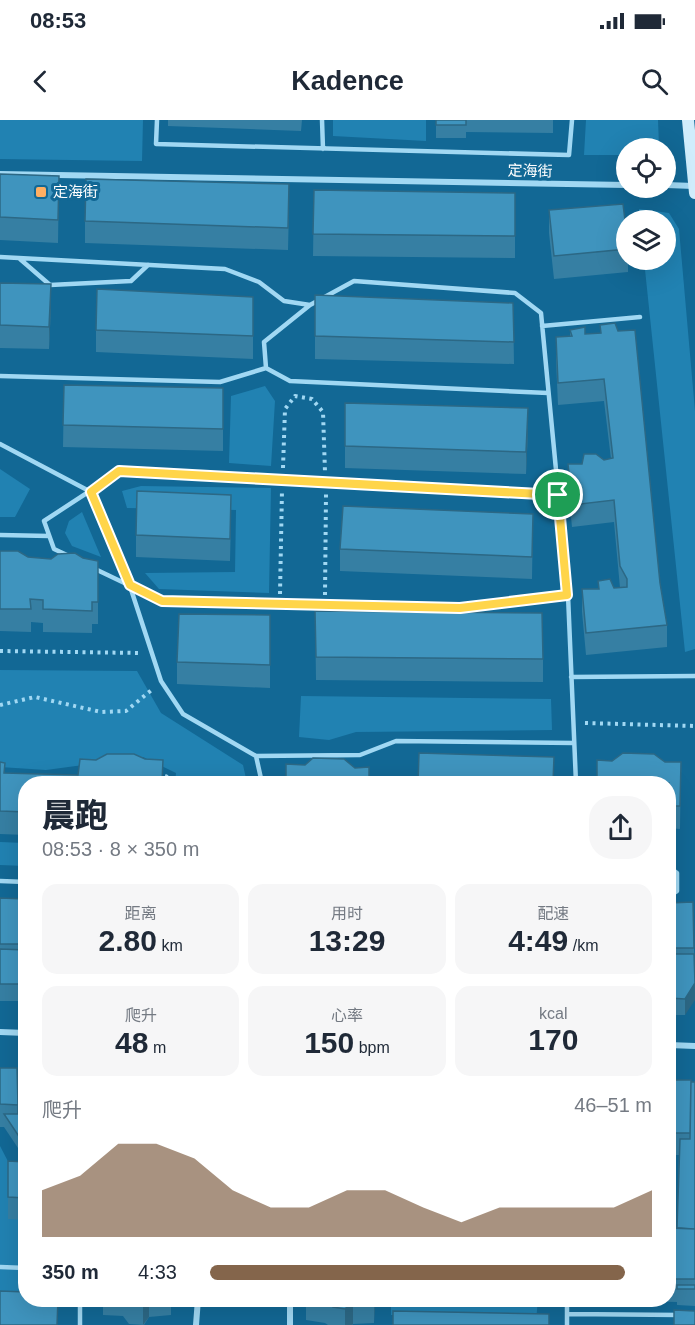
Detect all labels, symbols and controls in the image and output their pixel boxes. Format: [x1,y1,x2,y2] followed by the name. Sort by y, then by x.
[30,8,86,33] text: 08:53
[24,65,57,98] icon: back
[638,65,671,98] icon: search
[291,66,404,96] text: Kadence
[616,138,676,270] map controls
[616,138,676,198] button: locate
[507,162,553,179] street label: 定海街
[53,183,98,200] place label: 定海街
[34,185,48,199] marker: 定海街
[616,210,676,270] button: layers
[532,469,583,520] pin
[541,478,574,511] icon: arrive
[589,796,652,859] button: share
[42,797,108,834] text: 晨跑
[42,838,199,860] text: 08:53 · 8 × 350 m
[125,905,157,922] text: 距离
[331,905,363,922] text: 用时
[537,905,569,922] text: 配速
[99,924,157,957] text: 2.80
[309,924,385,957] text: 13:29
[508,924,568,957] text: 4:49
[157,937,183,954] text: km
[568,937,598,954] text: /km
[539,1005,568,1022] text: kcal
[125,1007,157,1024] text: 爬升
[331,1007,363,1024] text: 心率
[528,1023,578,1056] text: 170
[115,1026,148,1059] text: 48
[304,1026,354,1059] text: 150
[148,1039,166,1056] text: m
[354,1039,390,1056] text: bpm
[574,1094,652,1116] text: 46–51 m
[42,1099,82,1121] text: 爬升
[42,1261,99,1283] text: 350 m
[138,1261,177,1283] text: 4:33

